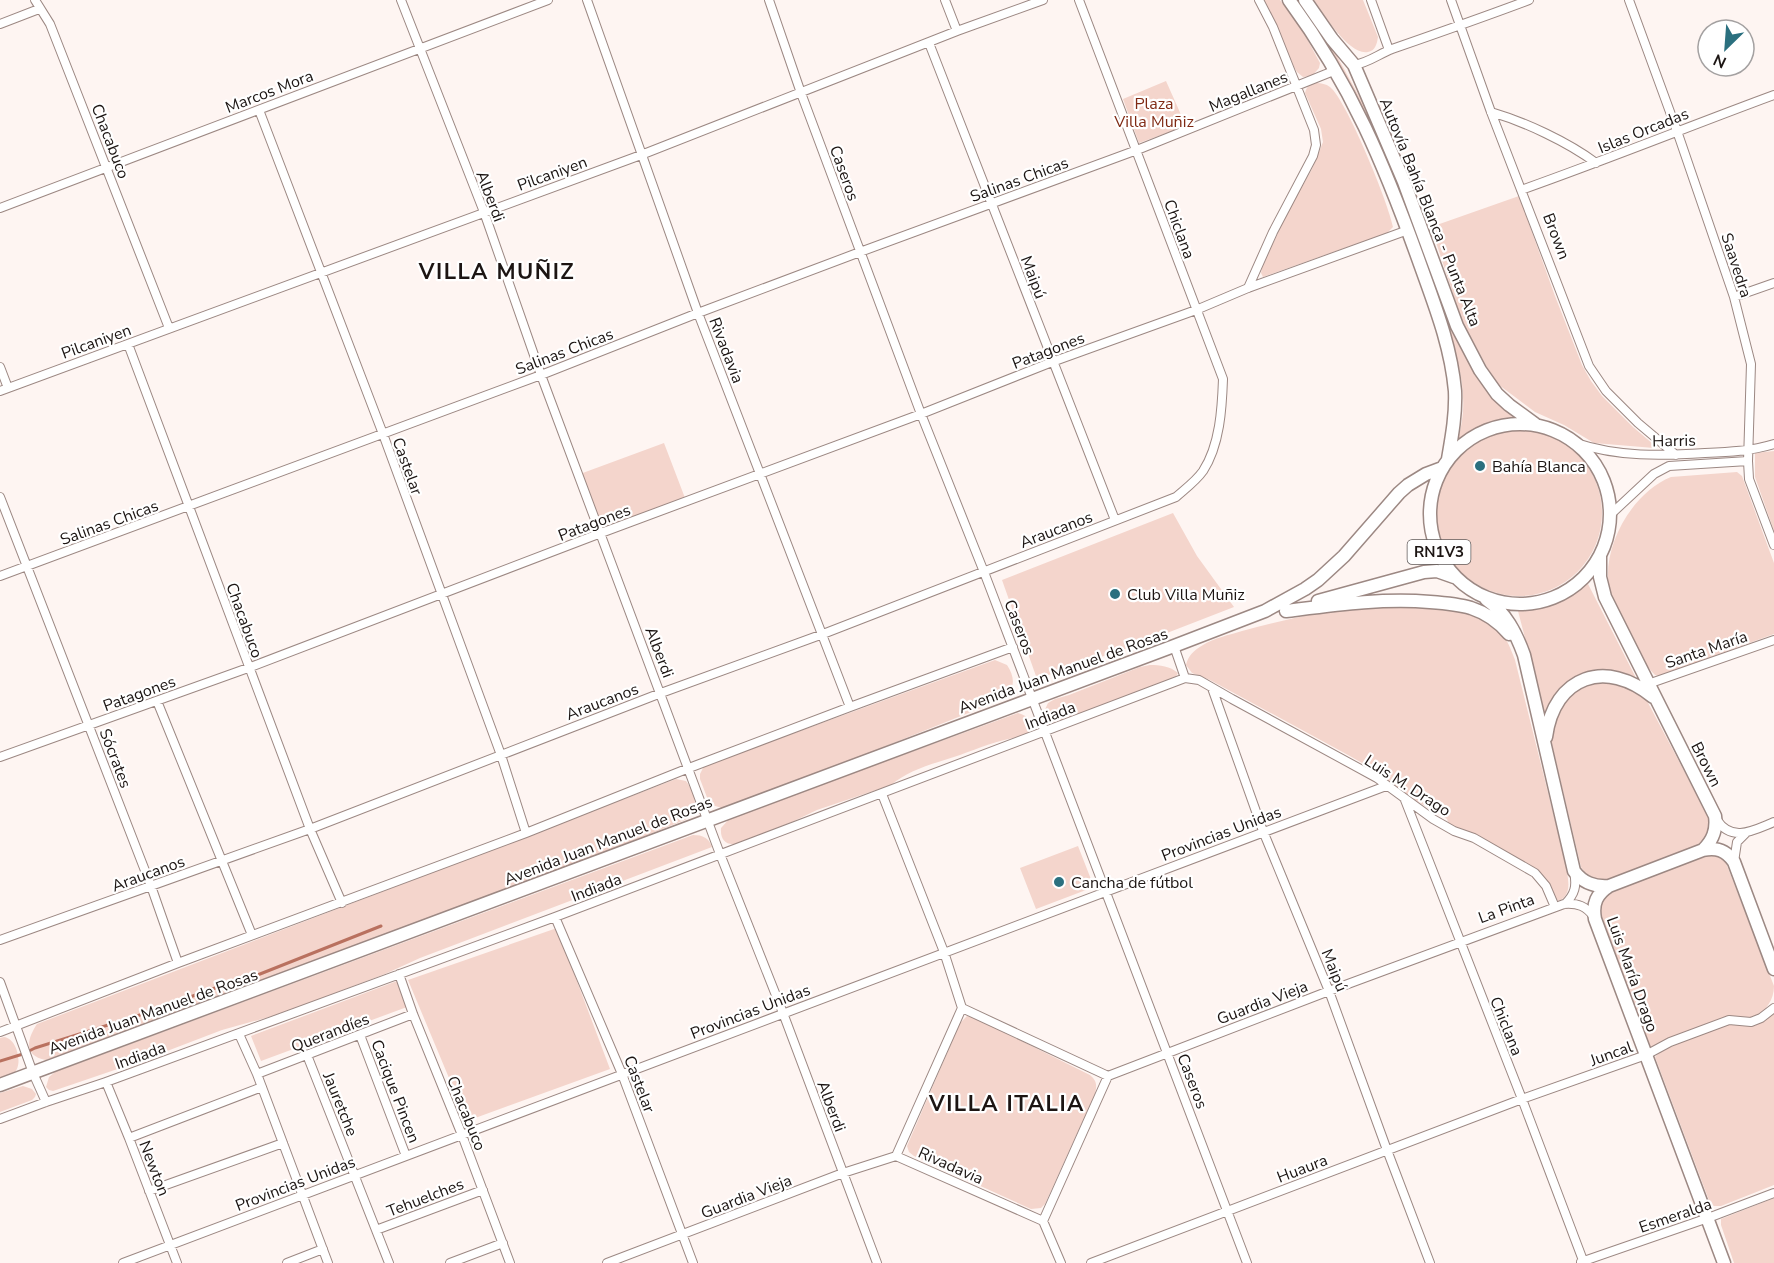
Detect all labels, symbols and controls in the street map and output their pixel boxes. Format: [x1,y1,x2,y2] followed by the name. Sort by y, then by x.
[1696,18,1756,78] north arrow
[1710,48,1730,73] text: N
[222,65,316,119] street label: Marcos Mora
[1206,66,1291,118] street label: Magallanes
[1113,93,1194,133] park label: Plaza Villa Muñiz
[1374,95,1486,330] street label: Autovía Bahía Blanca - Punta Alta
[86,101,134,182] street label: Chacabuco
[1595,103,1692,159] street label: Islas Orcadas
[824,143,864,204] street label: Caseros
[514,151,590,197] street label: Pilcaniyen
[967,152,1072,208] street label: Salinas Chicas
[470,168,510,225] street label: Alberdi
[1158,197,1200,262] street label: Chiclana
[1537,210,1575,263] street label: Brown
[1715,230,1757,300] street label: Saavedra
[1015,253,1051,302] street label: Maipú
[418,257,575,287] district label: VILLA MUÑIZ
[703,314,749,387] street label: Rivadavia
[58,319,134,365] street label: Pilcaniyen
[512,323,616,381] street label: Salinas Chicas
[1009,327,1088,375] street label: Patagones
[1652,430,1696,452] street label: Harris
[387,435,428,498] street label: Castelar
[1492,456,1586,478] place label: Bahía Blanca
[1473,459,1487,473] marker: Bahía Blanca
[57,495,162,551] street label: Salinas Chicas
[555,499,634,547] street label: Patagones
[1017,506,1096,554] street label: Araucanos
[1408,540,1470,564] road number: RN1V3
[220,580,268,661] street label: Chacabuco
[1127,584,1245,606] place label: Club Villa Muñiz
[1108,587,1122,601] marker: Club Villa Muñiz
[999,597,1040,658] street label: Caseros
[956,623,1171,719] street label: Avenida Juan Manuel de Rosas
[639,624,679,681] street label: Alberdi
[1662,626,1750,674] street label: Santa María
[100,671,179,717] street label: Patagones
[563,678,642,726] street label: Araucanos
[1022,696,1079,736] street label: Indiada
[94,725,136,791] street label: Sócrates
[1685,738,1727,791] street label: Brown
[1360,750,1455,822] street label: Luis M. Drago
[501,791,716,891] street label: Avenida Juan Manuel de Rosas
[1158,801,1284,867] street label: Provincias Unidas
[109,851,188,897] street label: Araucanos
[568,868,625,908] street label: Indiada
[1071,872,1193,894] place label: Cancha de fútbol
[1052,875,1066,889] marker: Cancha de fútbol
[1475,889,1537,929] street label: La Pinta
[1601,913,1663,1035] street label: Luis María Drago
[1316,946,1353,995] street label: Maipú
[46,964,261,1060] street label: Avenida Juan Manuel de Rosas
[1214,975,1311,1030] street label: Guardia Vieja
[687,979,813,1045] street label: Provincias Unidas
[1484,994,1528,1059] street label: Chiclana
[288,1008,373,1058] street label: Querandíes
[1586,1036,1636,1072] street label: Juncal
[112,1037,169,1075] street label: Indiada
[365,1037,425,1146] street label: Cacique Pincen
[1172,1051,1213,1112] street label: Caseros
[618,1053,660,1116] street label: Castelar
[317,1068,363,1140] street label: Jauretche
[441,1073,491,1154] street label: Chacabuco
[811,1078,851,1135] street label: Alberdi
[928,1089,1085,1119] district label: VILLA ITALIA
[134,1138,175,1199] street label: Newton
[915,1142,987,1190] street label: Rivadavia
[1274,1149,1331,1189] street label: Huaura
[232,1151,358,1217] street label: Provincias Unidas
[698,1169,795,1224] street label: Guardia Vieja
[384,1173,467,1223] street label: Tehuelches
[1636,1193,1715,1239] street label: Esmeralda

